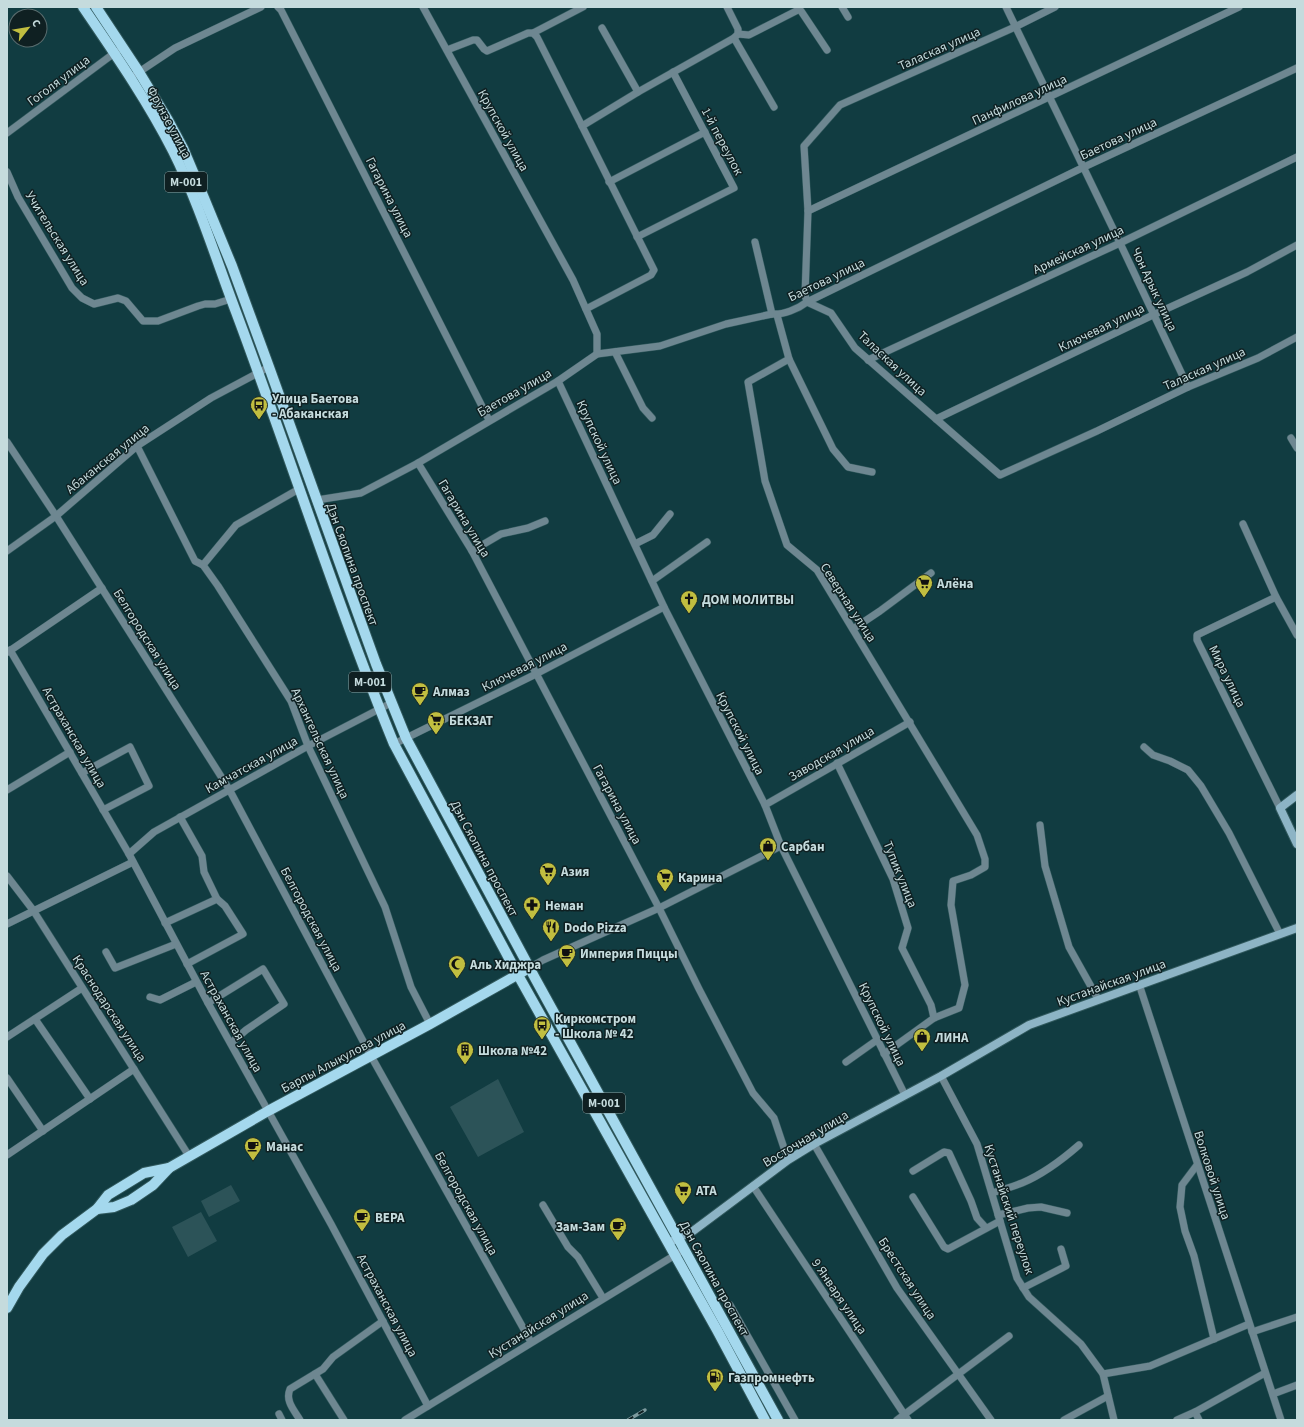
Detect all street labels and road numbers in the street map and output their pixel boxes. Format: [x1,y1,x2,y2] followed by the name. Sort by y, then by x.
[895,23,983,75] street label: Талаская улица
[24,51,94,110] street label: Гоголя улица
[969,70,1070,130] street label: Панфилова улица
[143,83,196,162] street label: Фрунзе улица
[473,86,533,175] street label: Крупской улица
[697,104,748,179] street label: 1-й переулок
[1077,113,1160,165] street label: Баетова улица
[361,154,417,241] street label: Гагарина улица
[165,172,207,192] road number: M-001
[21,188,93,289] street label: Учительская улица
[1030,221,1127,279] street label: Армейская улица
[1127,244,1181,334] street label: Чон Арык улица
[785,254,868,306] street label: Баетова улица
[1055,299,1148,357] street label: Ключевая улица
[854,327,931,400] street label: Талаская улица
[1160,343,1248,395] street label: Талаская улица
[474,364,555,421] street label: Баетова улица
[572,397,627,488] street label: Крупской улица
[62,419,153,498] street label: Абаканская улица
[434,476,495,561] street label: Гагарина улица
[321,500,383,628] street label: Дэн Сяопина проспект
[816,559,881,646] street label: Северная улица
[109,586,186,694] street label: Белгородская улица
[479,638,570,696] street label: Ключевая улица
[1204,642,1250,711] street label: Мира улица
[349,672,391,692] road number: M-001
[38,684,110,791] street label: Астраханская улица
[287,685,354,802] street label: Архангельская улица
[711,689,769,778] street label: Крупской улица
[785,722,878,786] street label: Заводская улица
[202,732,301,798] street label: Камчатская улица
[588,761,646,848] street label: Гагарина улица
[446,797,522,920] street label: Дэн Сяопина проспект
[879,838,922,910] street label: Тупик улица
[276,864,346,975] street label: Белгородская улица
[68,952,151,1066] street label: Краснодарская улица
[1054,955,1168,1011] street label: Кустанайская улица
[196,967,267,1076] street label: Астраханская улица
[854,980,910,1069] street label: Крупской улица
[278,1016,409,1097] street label: Барпы Алыкулова улица
[583,1093,625,1113] road number: M-001
[759,1106,852,1172] street label: Восточная улица
[1189,1129,1235,1222] street label: Волковой улица
[979,1142,1039,1277] street label: Кустанайский переулок
[430,1148,502,1259] street label: Белгородская улица
[675,1217,753,1340] street label: Дэн Сяопина проспект
[874,1234,941,1323] street label: Брестская улица
[352,1251,422,1360] street label: Астраханская улица
[807,1255,871,1338] street label: 9 Января улица
[485,1287,592,1363] street label: Кустанайская улица

